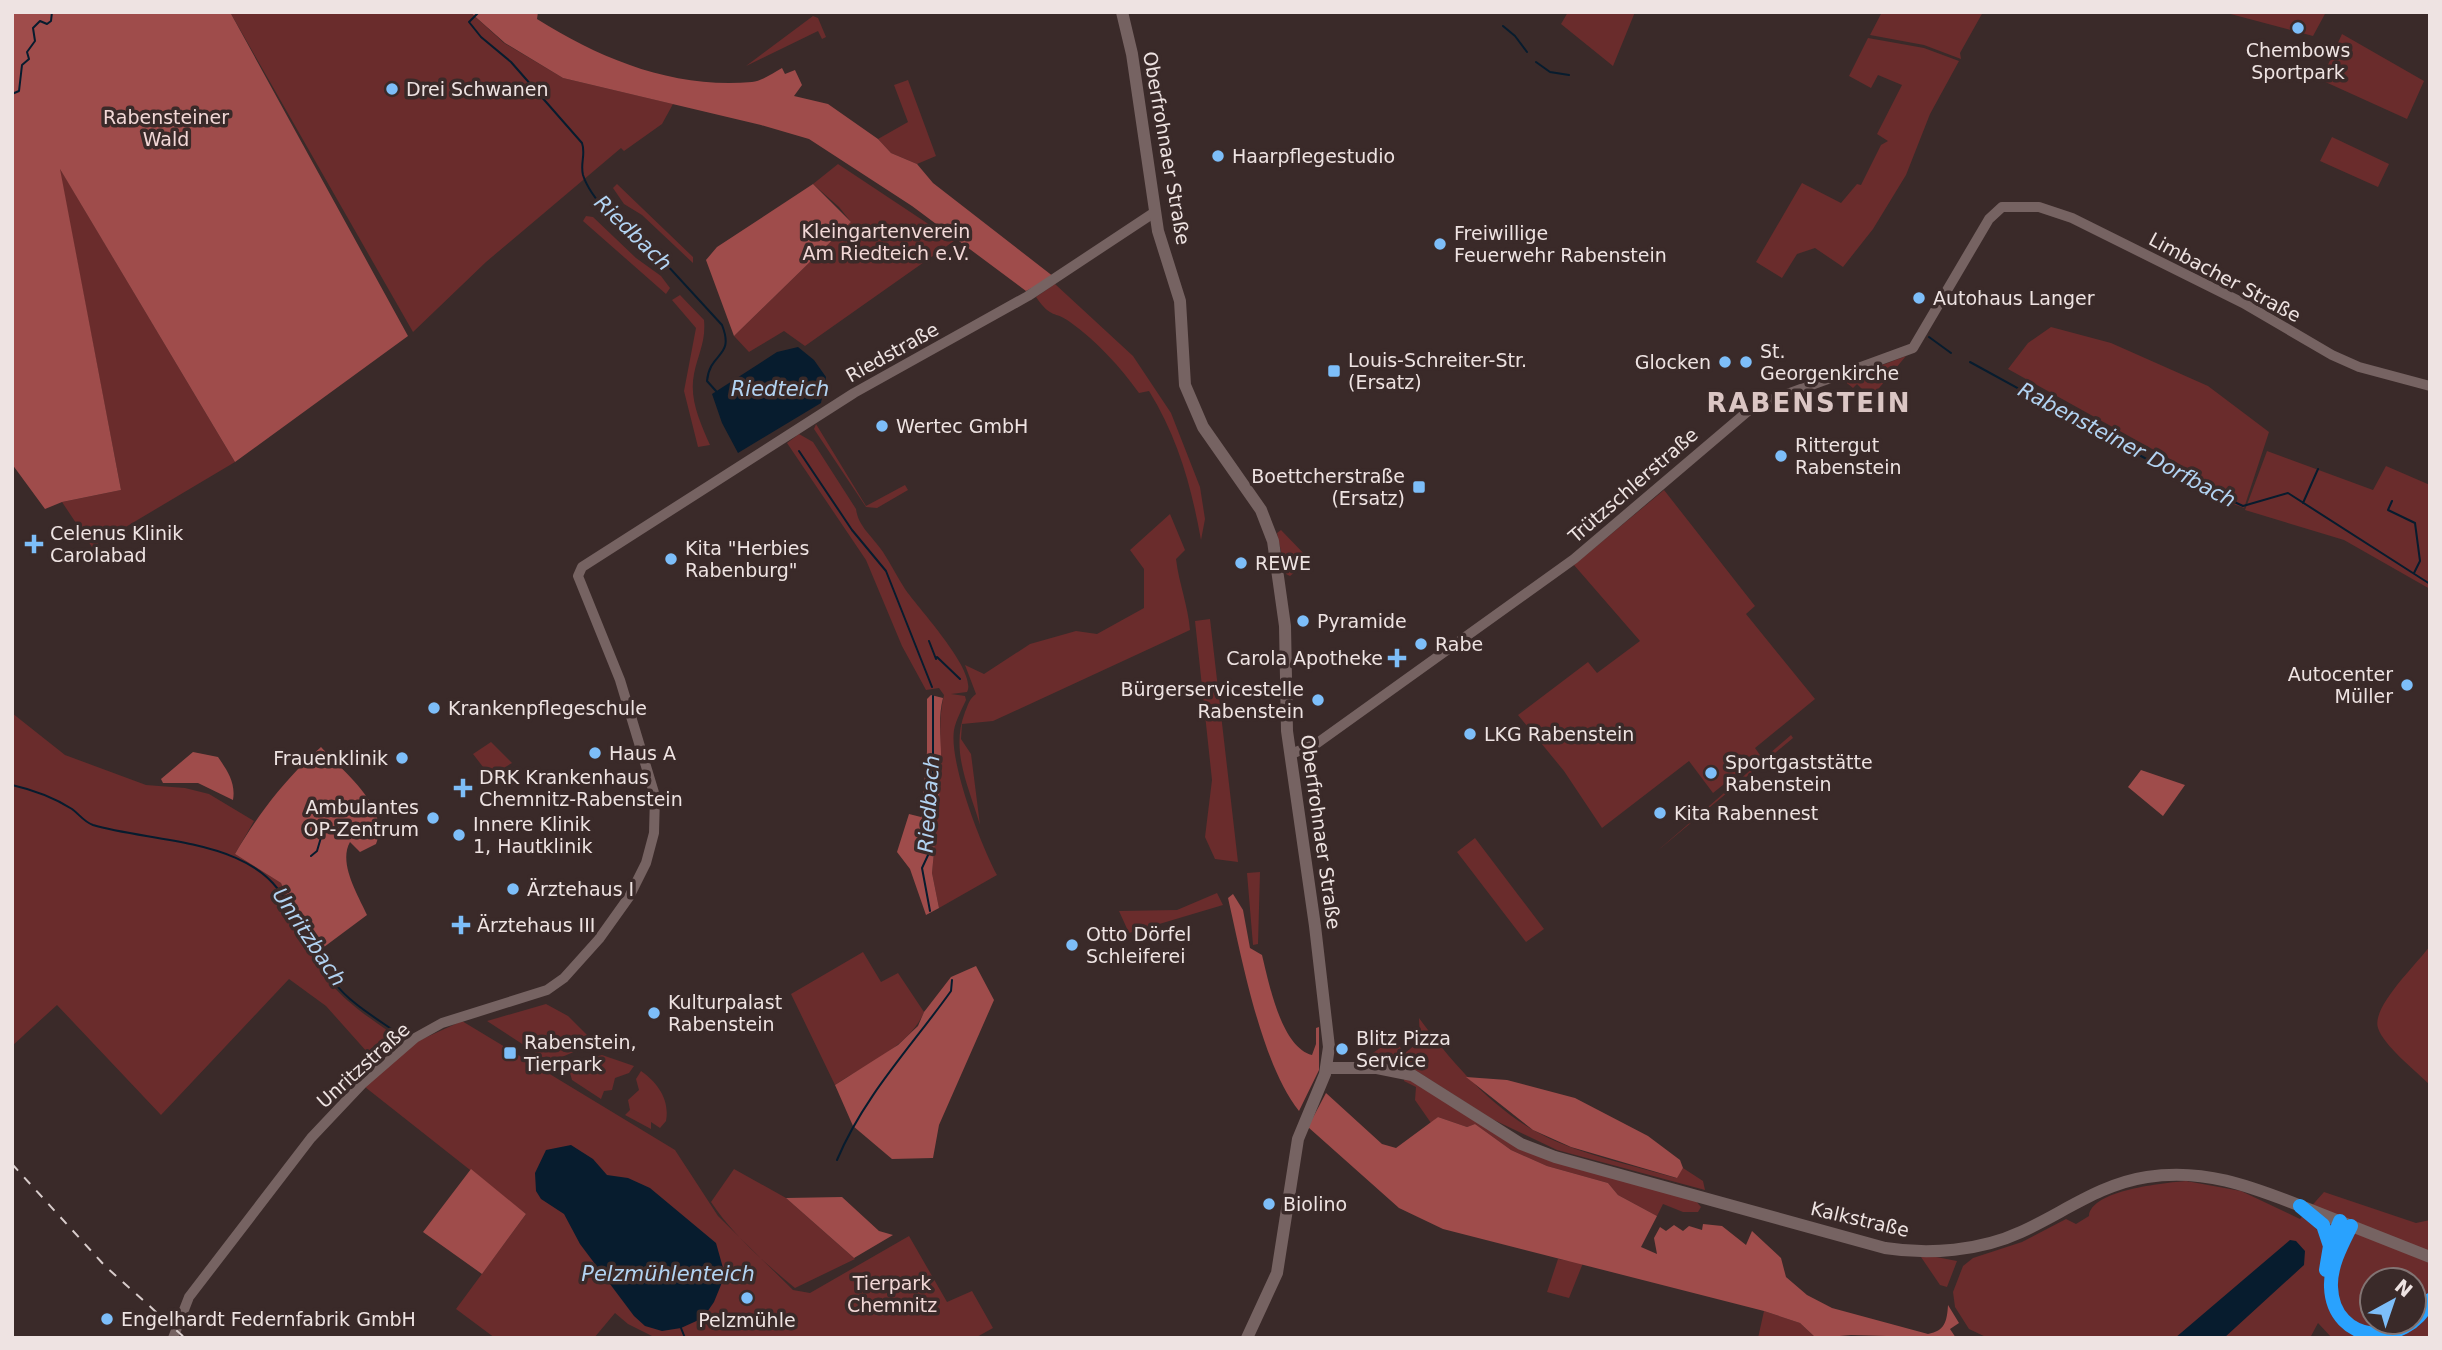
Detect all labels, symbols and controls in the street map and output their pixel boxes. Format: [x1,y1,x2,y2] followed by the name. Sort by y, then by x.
[2290,20,2306,36] marker: Chembows Sportpark
[2246,39,2350,83] place label: Chembows Sportpark
[1139,50,1195,246] street label: Oberfrohnaer Straße
[406,78,549,100] place label: Drei Schwanen
[384,81,400,97] marker: Drei Schwanen
[103,106,229,150] park label: Rabensteiner Wald
[1232,145,1395,167] place label: Haarpflegestudio
[1210,148,1226,164] marker: Haarpflegestudio
[590,190,676,276] water label: Riedbach
[802,220,970,264] park label: Kleingartenverein Am Riedteich e.V.
[1454,222,1667,266] place label: Freiwillige Feuerwehr Rabenstein
[2145,228,2305,326] street label: Limbacher Straße
[1432,236,1448,252] marker: Freiwillige Feuerwehr Rabenstein
[1933,287,2095,309] place label: Autohaus Langer
[1911,290,1927,306] marker: Autohaus Langer
[842,317,942,387] street label: Riedstraße
[1760,340,1899,384] place label: St. Georgenkirche
[1348,349,1527,393] place label: Louis-Schreiter-Str. (Ersatz)
[1635,351,1711,373] place label: Glocken
[1717,354,1733,370] marker: Glocken
[1738,354,1754,370] marker: St. Georgenkirche
[1326,363,1342,379] marker: Louis-Schreiter-Str. (Ersatz)
[731,377,829,401] water label: Riedteich
[2014,377,2240,513] water label: Rabensteiner Dorfbach
[1706,388,1912,418] district label: RABENSTEIN
[896,415,1028,437] place label: Wertec GmbH
[874,418,890,434] marker: Wertec GmbH
[1563,423,1702,548] street label: Trützschlerstraße
[1795,434,1902,478] place label: Rittergut Rabenstein
[1773,448,1789,464] marker: Rittergut Rabenstein
[1251,465,1405,509] place label: Boettcherstraße (Ersatz)
[1411,479,1427,495] marker: Boettcherstraße (Ersatz)
[50,522,183,566] place label: Celenus Klinik Carolabad
[24,534,44,554] marker: Celenus Klinik Carolabad
[685,537,809,581] place label: Kita "Herbies Rabenburg"
[663,551,679,567] marker: Kita "Herbies Rabenburg"
[1255,552,1311,574] place label: REWE
[1233,555,1249,571] marker: REWE
[1317,610,1407,632] place label: Pyramide
[1295,613,1311,629] marker: Pyramide
[1435,633,1483,655] place label: Rabe
[1413,636,1429,652] marker: Rabe
[1226,647,1383,669] place label: Carola Apotheke
[1389,650,1405,666] marker: Carola Apotheke
[2288,663,2393,707] place label: Autocenter Müller
[2399,677,2415,693] marker: Autocenter Müller
[1121,678,1304,722] place label: Bürgerservicestelle Rabenstein
[1310,692,1326,708] marker: Bürgerservicestelle Rabenstein
[448,697,647,719] place label: Krankenpflegeschule
[426,700,442,716] marker: Krankenpflegeschule
[1484,723,1634,745] place label: LKG Rabenstein
[1462,726,1478,742] marker: LKG Rabenstein
[1296,733,1346,931] street label: Oberfrohnaer Straße
[609,742,676,764] place label: Haus A
[587,745,603,761] marker: Haus A
[273,747,388,769] place label: Frauenklinik
[394,750,410,766] marker: Frauenklinik
[1725,751,1873,795] place label: Sportgaststätte Rabenstein
[914,754,944,854] water label: Riedbach
[1703,765,1719,781] marker: Sportgaststätte Rabenstein
[479,766,683,810] place label: DRK Krankenhaus Chemnitz-Rabenstein
[453,778,473,798] marker: DRK Krankenhaus Chemnitz-Rabenstein
[304,796,419,840] place label: Ambulantes OP-Zentrum
[1674,802,1818,824] place label: Kita Rabennest
[1652,805,1668,821] marker: Kita Rabennest
[425,810,441,826] marker: Ambulantes OP-Zentrum
[473,813,592,857] place label: Innere Klinik 1, Hautklinik
[451,827,467,843] marker: Innere Klinik 1, Hautklinik
[527,878,634,900] place label: Ärztehaus I
[505,881,521,897] marker: Ärztehaus I
[267,883,351,991] water label: Unritzbach
[477,914,595,936] place label: Ärztehaus III
[451,915,471,935] marker: Ärztehaus III
[1086,923,1191,967] place label: Otto Dörfel Schleiferei
[1064,937,1080,953] marker: Otto Dörfel Schleiferei
[668,991,782,1035] place label: Kulturpalast Rabenstein
[646,1005,662,1021] marker: Kulturpalast Rabenstein
[312,1018,414,1112] street label: Unritzstraße
[1356,1027,1451,1071] place label: Blitz Pizza Service
[523,1031,637,1075] place label: Rabenstein, Tierpark
[1334,1041,1350,1057] marker: Blitz Pizza Service
[502,1045,518,1061] marker: Rabenstein, Tierpark
[1283,1193,1347,1215] place label: Biolino
[1261,1196,1277,1212] marker: Biolino
[1809,1197,1911,1241] street label: Kalkstraße
[581,1262,755,1286] water label: Pelzmühlenteich
[2358,1266,2428,1336] north arrow
[847,1272,937,1316] park label: Tierpark Chemnitz
[2391,1274,2417,1302] text: N
[739,1290,755,1306] marker: Pelzmühle
[121,1308,416,1330] place label: Engelhardt Federnfabrik GmbH
[698,1309,796,1331] place label: Pelzmühle
[99,1311,115,1327] marker: Engelhardt Federnfabrik GmbH

